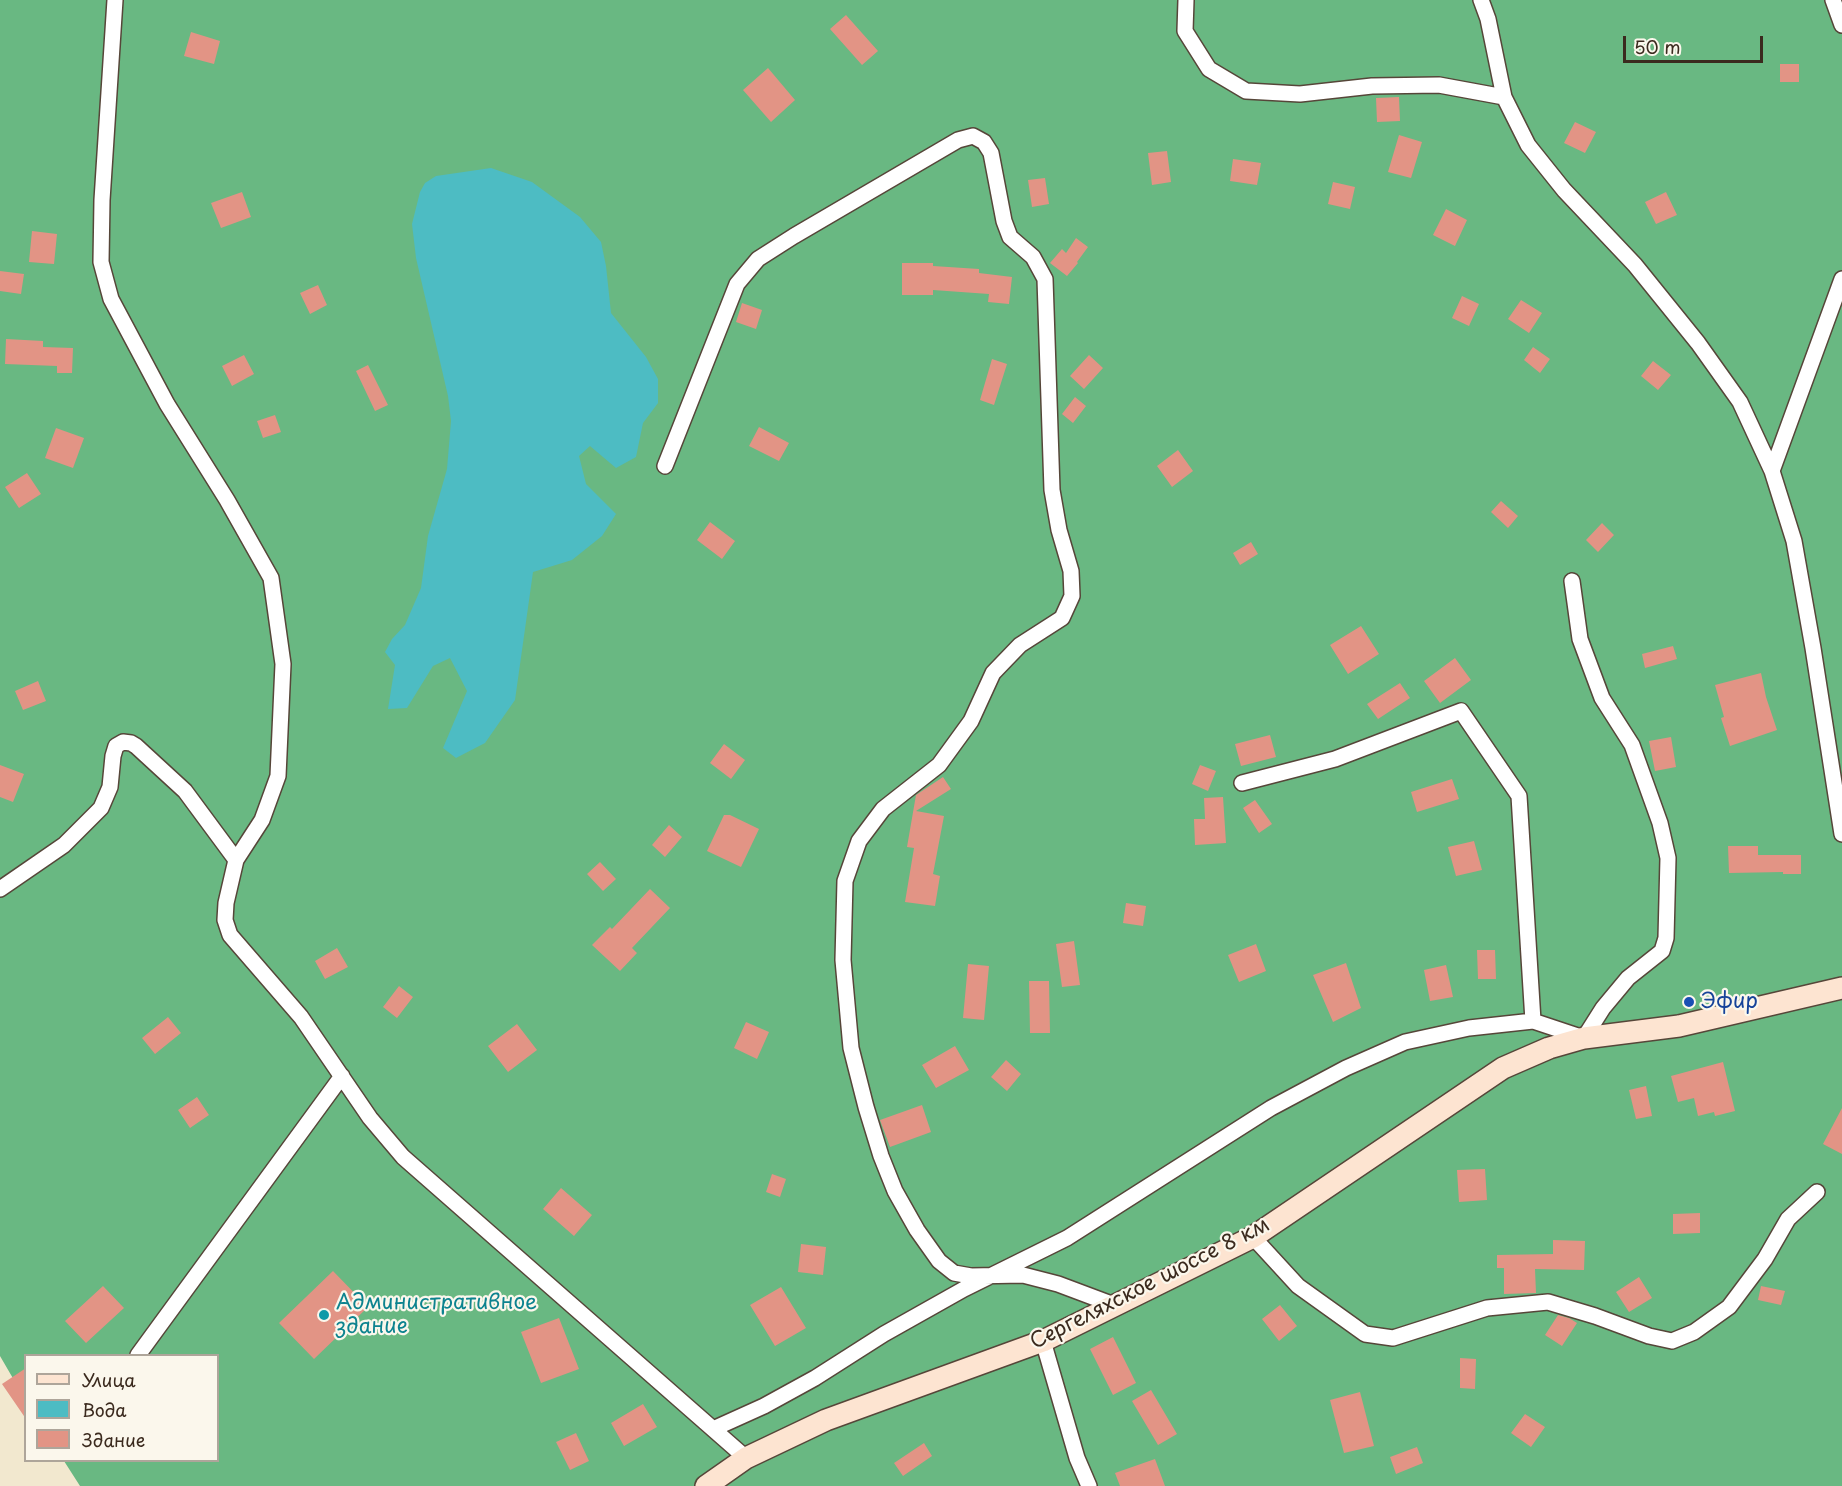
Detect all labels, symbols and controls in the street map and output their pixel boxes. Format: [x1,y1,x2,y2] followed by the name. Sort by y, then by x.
[1626,24,1766,62] scale bar
[1634,33,1681,60] text: 50 m
[1701,989,1758,1015] place label: Эфир
[1682,995,1696,1009] marker: Эфир
[1026,1213,1274,1355] street label: Сергеляхское шоссе 8 км
[336,1290,537,1340] place label: Административное здание
[317,1308,331,1322] marker: Административное здание
[24,1354,219,1462] legend
[82,1366,136,1393] text: Улица
[82,1396,127,1423] text: Вода
[82,1426,145,1453] text: Здание

